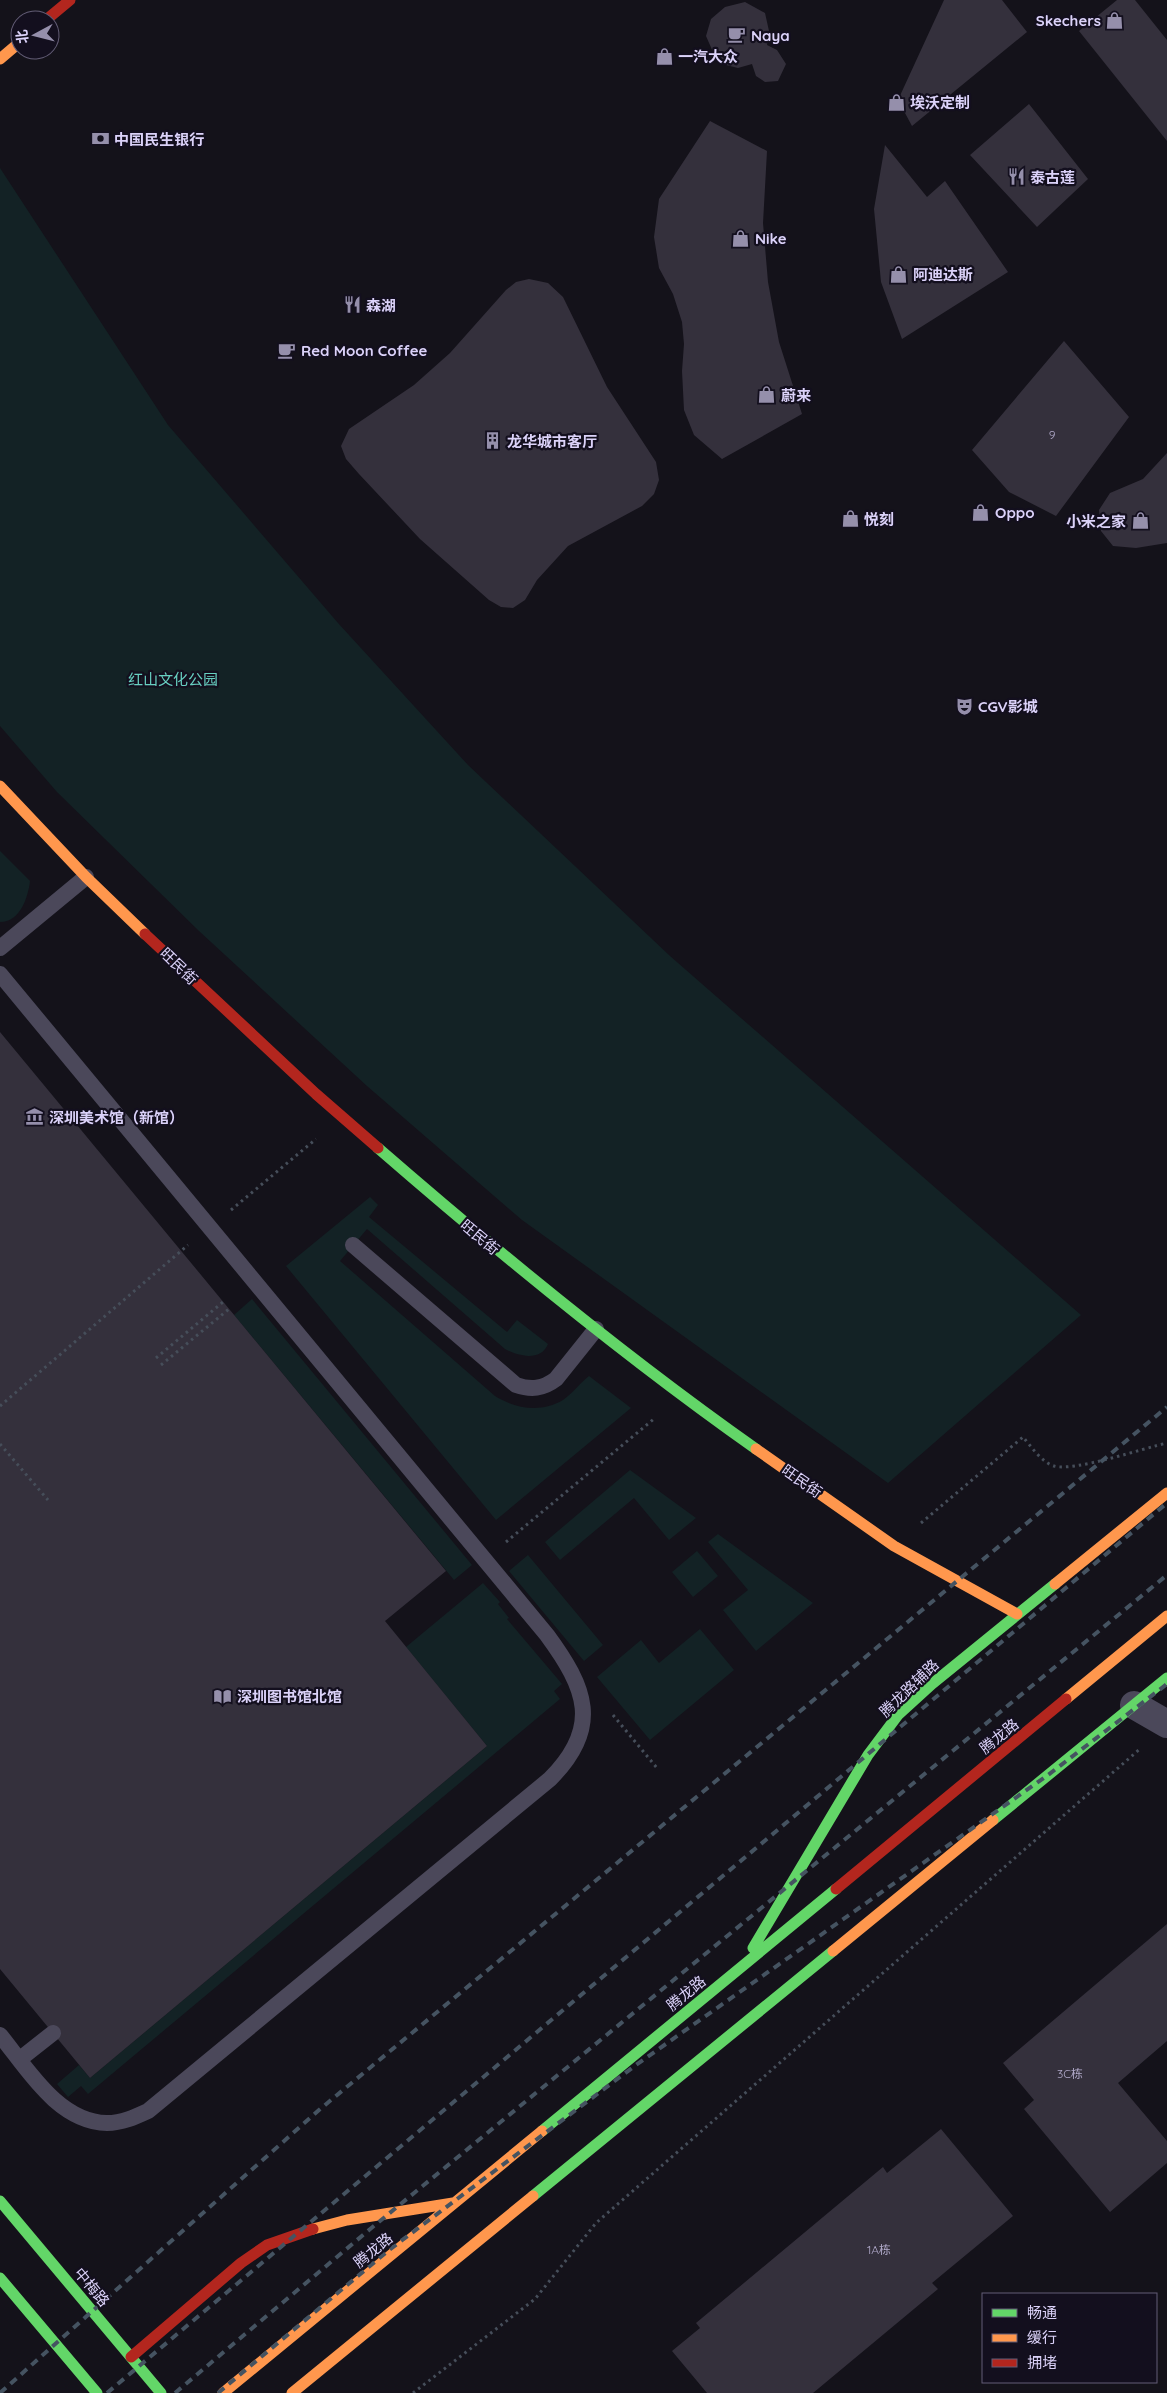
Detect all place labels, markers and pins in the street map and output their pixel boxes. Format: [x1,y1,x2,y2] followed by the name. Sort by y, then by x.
[1105,10,1125,30] shop icon: Skechers
[1036,11,1101,30] place label: Skechers
[727,25,747,45] cafe icon: Naya
[751,26,790,45] place label: Naya
[654,46,674,66] shop icon: 一汽大众
[678,47,738,66] place label: 一汽大众
[886,92,906,112] shop icon: 埃沃定制
[910,93,970,112] place label: 埃沃定制
[90,129,110,149] bank icon: 中国民生银行
[114,130,204,149] place label: 中国民生银行
[1006,167,1026,187] restaurant icon: 泰古莲
[1030,168,1075,187] place label: 泰古莲
[731,228,751,248] shop icon: Nike
[755,229,787,248] place label: Nike
[889,264,909,284] shop icon: 阿迪达斯
[913,265,973,284] place label: 阿迪达斯
[342,295,362,315] restaurant icon: 森湖
[366,296,396,315] place label: 森湖
[277,340,297,360] cafe icon: Red Moon Coffee
[301,341,428,360] place label: Red Moon Coffee
[757,385,777,405] shop icon: 蔚来
[781,386,811,405] place label: 蔚来
[483,431,503,451] building icon: 龙华城市客厅
[507,432,597,451] place label: 龙华城市客厅
[971,502,991,522] shop icon: Oppo
[995,503,1035,522] place label: Oppo
[840,509,860,529] shop icon: 悦刻
[864,510,894,529] place label: 悦刻
[1130,511,1150,531] shop icon: 小米之家
[1066,512,1126,531] place label: 小米之家
[954,696,974,716] theatre icon: CGV影城
[978,697,1038,716] place label: CGV影城
[25,1107,45,1127] museum icon: 深圳美术馆（新馆）
[49,1108,184,1127] place label: 深圳美术馆（新馆）
[213,1686,233,1706] library icon: 深圳图书馆北馆
[237,1687,342,1706] place label: 深圳图书馆北馆

